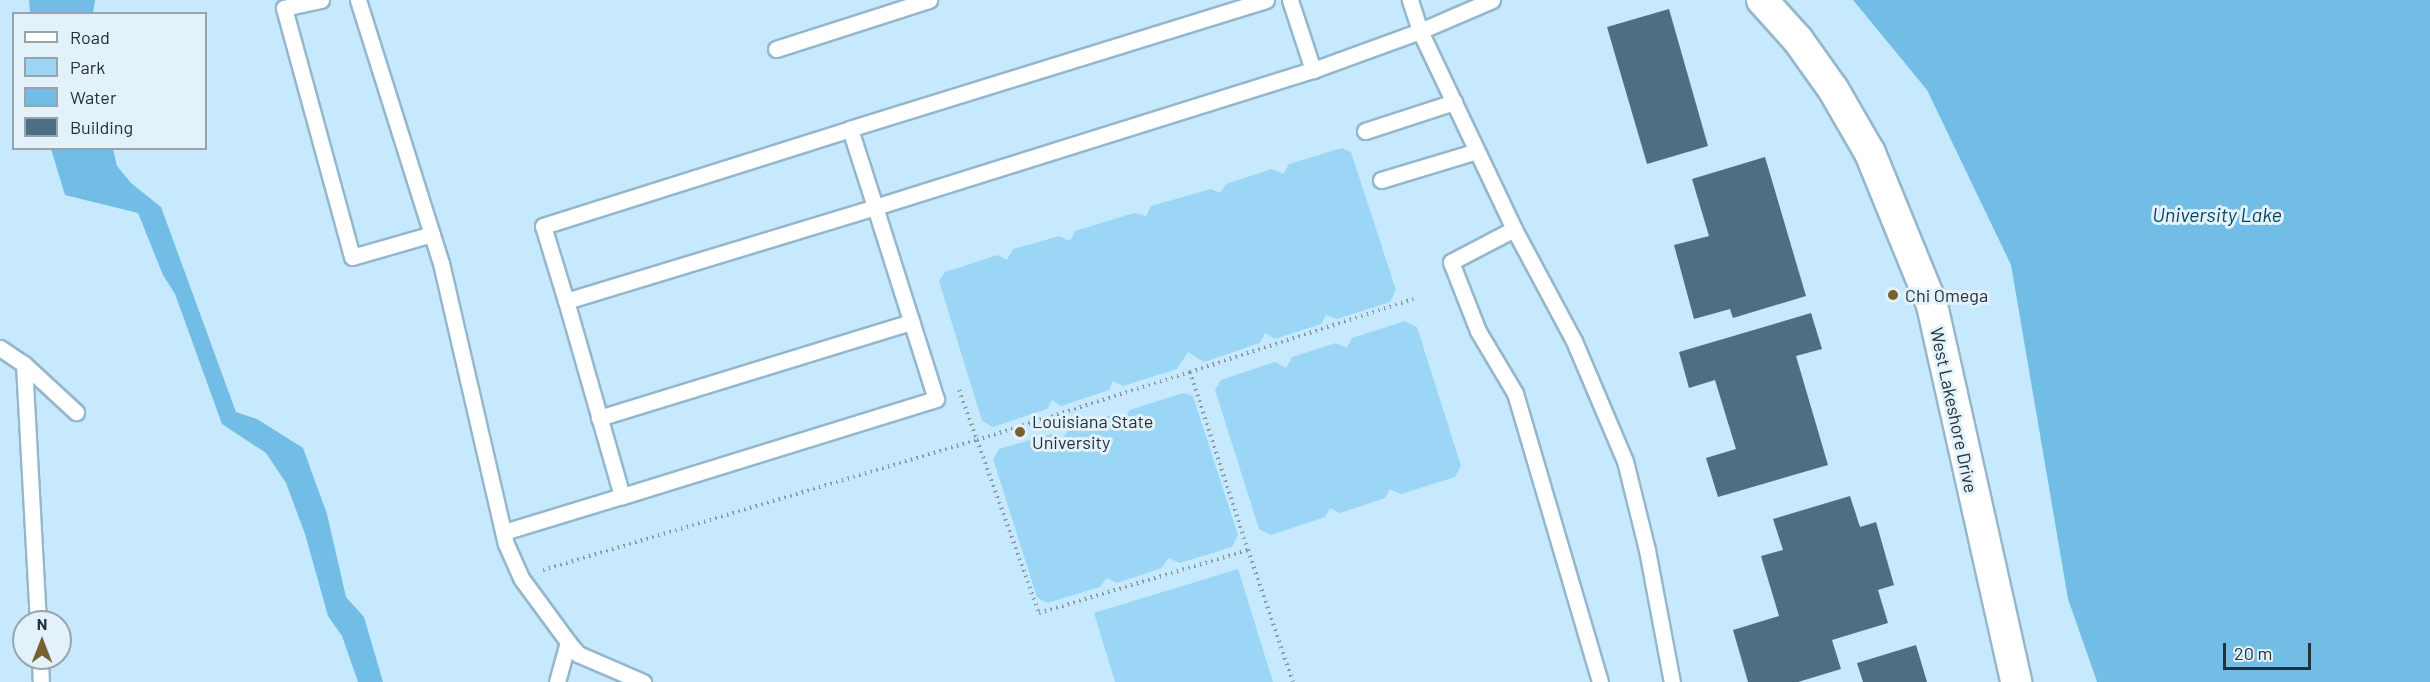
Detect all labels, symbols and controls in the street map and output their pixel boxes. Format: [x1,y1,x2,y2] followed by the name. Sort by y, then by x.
[12,12,207,150] legend
[70,26,110,48] text: Road
[70,56,105,78] text: Park
[70,86,117,108] text: Water
[70,116,133,138] text: Building
[2152,202,2282,226] water label: University Lake
[1905,284,1988,306] place label: Chi Omega
[1886,288,1900,302] marker: Chi Omega
[1926,325,1982,495] street label: West Lakeshore Drive
[1032,411,1153,454] place label: Louisiana State University
[1013,425,1027,439] marker: Louisiana State University
[12,610,72,670] north arrow
[37,614,47,633] text: N
[2226,631,2314,669] scale bar
[2234,642,2272,664] text: 20 m

